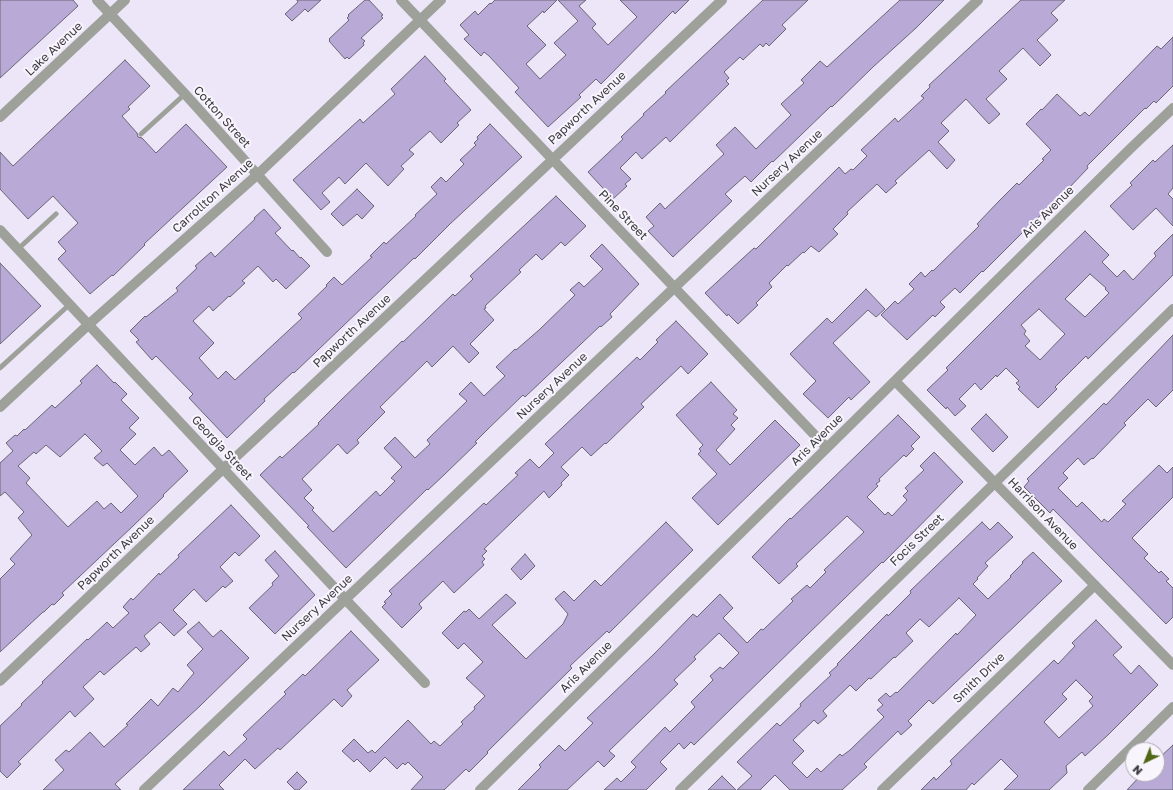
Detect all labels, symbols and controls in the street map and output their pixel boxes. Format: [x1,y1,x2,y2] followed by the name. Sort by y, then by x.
[23,19,85,79] street label: Lake Avenue
[545,68,629,148] street label: Papworth Avenue
[191,83,253,151] street label: Cotton Street
[749,127,825,199] street label: Nursery Avenue
[170,156,256,236] street label: Carrollton Avenue
[1019,183,1077,241] street label: Aris Avenue
[596,187,650,243] street label: Pine Street
[310,291,394,371] street label: Papworth Avenue
[514,350,590,422] street label: Nursery Avenue
[788,411,846,469] street label: Aris Avenue
[188,413,256,483] street label: Georgia Street
[1005,475,1081,553] street label: Harrison Avenue
[887,511,947,569] street label: Focis Street
[75,513,157,593] street label: Papworth Avenue
[279,572,355,644] street label: Nursery Avenue
[557,638,615,696] street label: Aris Avenue
[950,650,1008,706] street label: Smith Drive
[1125,742,1165,782] north arrow
[1130,763,1145,778] text: N

